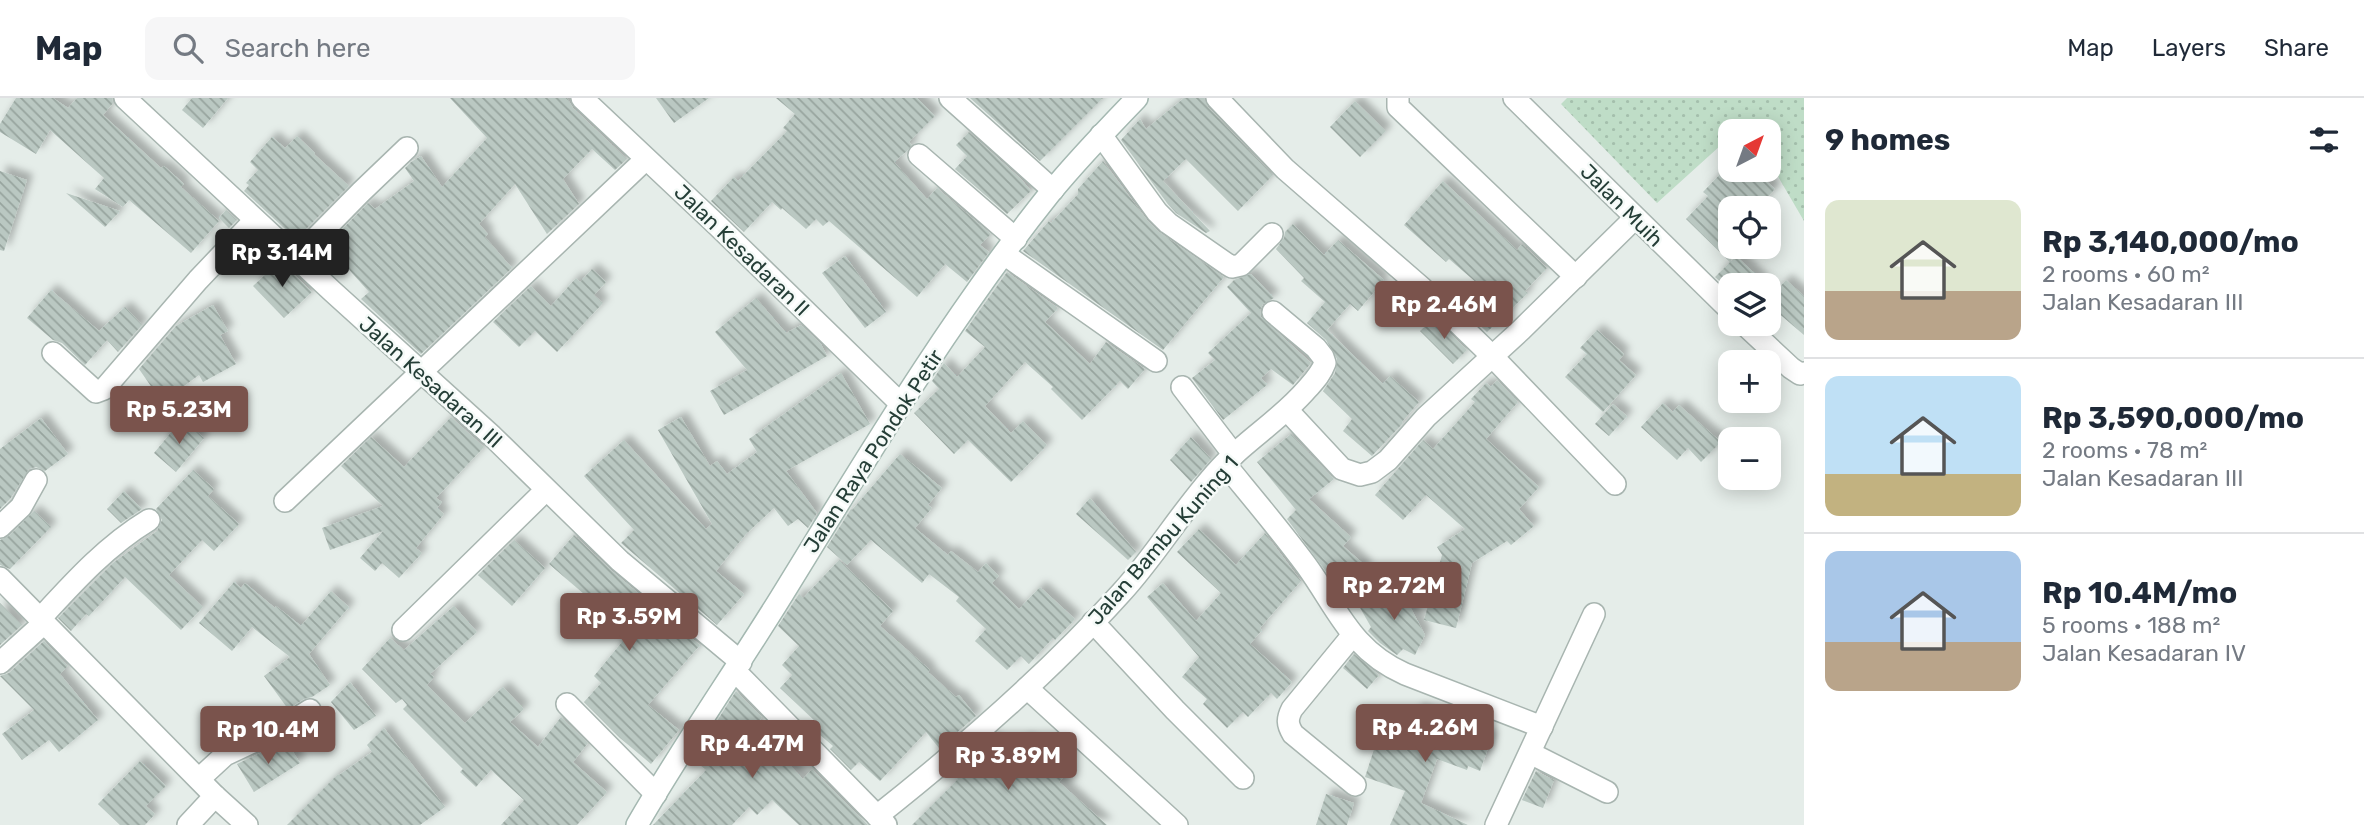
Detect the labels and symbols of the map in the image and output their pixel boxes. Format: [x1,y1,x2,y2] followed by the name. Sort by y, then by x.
[1718,119,1782,182] north arrow
[1575,158,1669,252] street label: Jalan Muih
[669,179,815,321] street label: Jalan Kesadaran II
[210,230,354,289] pin: Rp 3.14M
[1372,282,1516,341] pin: Rp 2.46M
[354,311,508,453] street label: Jalan Kesadaran III
[798,345,948,557] street label: Jalan Raya Pondok Petir
[107,386,251,446] pin: Rp 5.23M
[1083,450,1243,630] street label: Jalan Bambu Kuning 1
[1322,562,1466,622] pin: Rp 2.72M
[557,594,701,653] pin: Rp 3.59M
[1353,704,1497,764] pin: Rp 4.26M
[196,706,340,766] pin: Rp 10.4M
[680,720,824,780] pin: Rp 4.47M
[936,732,1080,792] pin: Rp 3.89M

